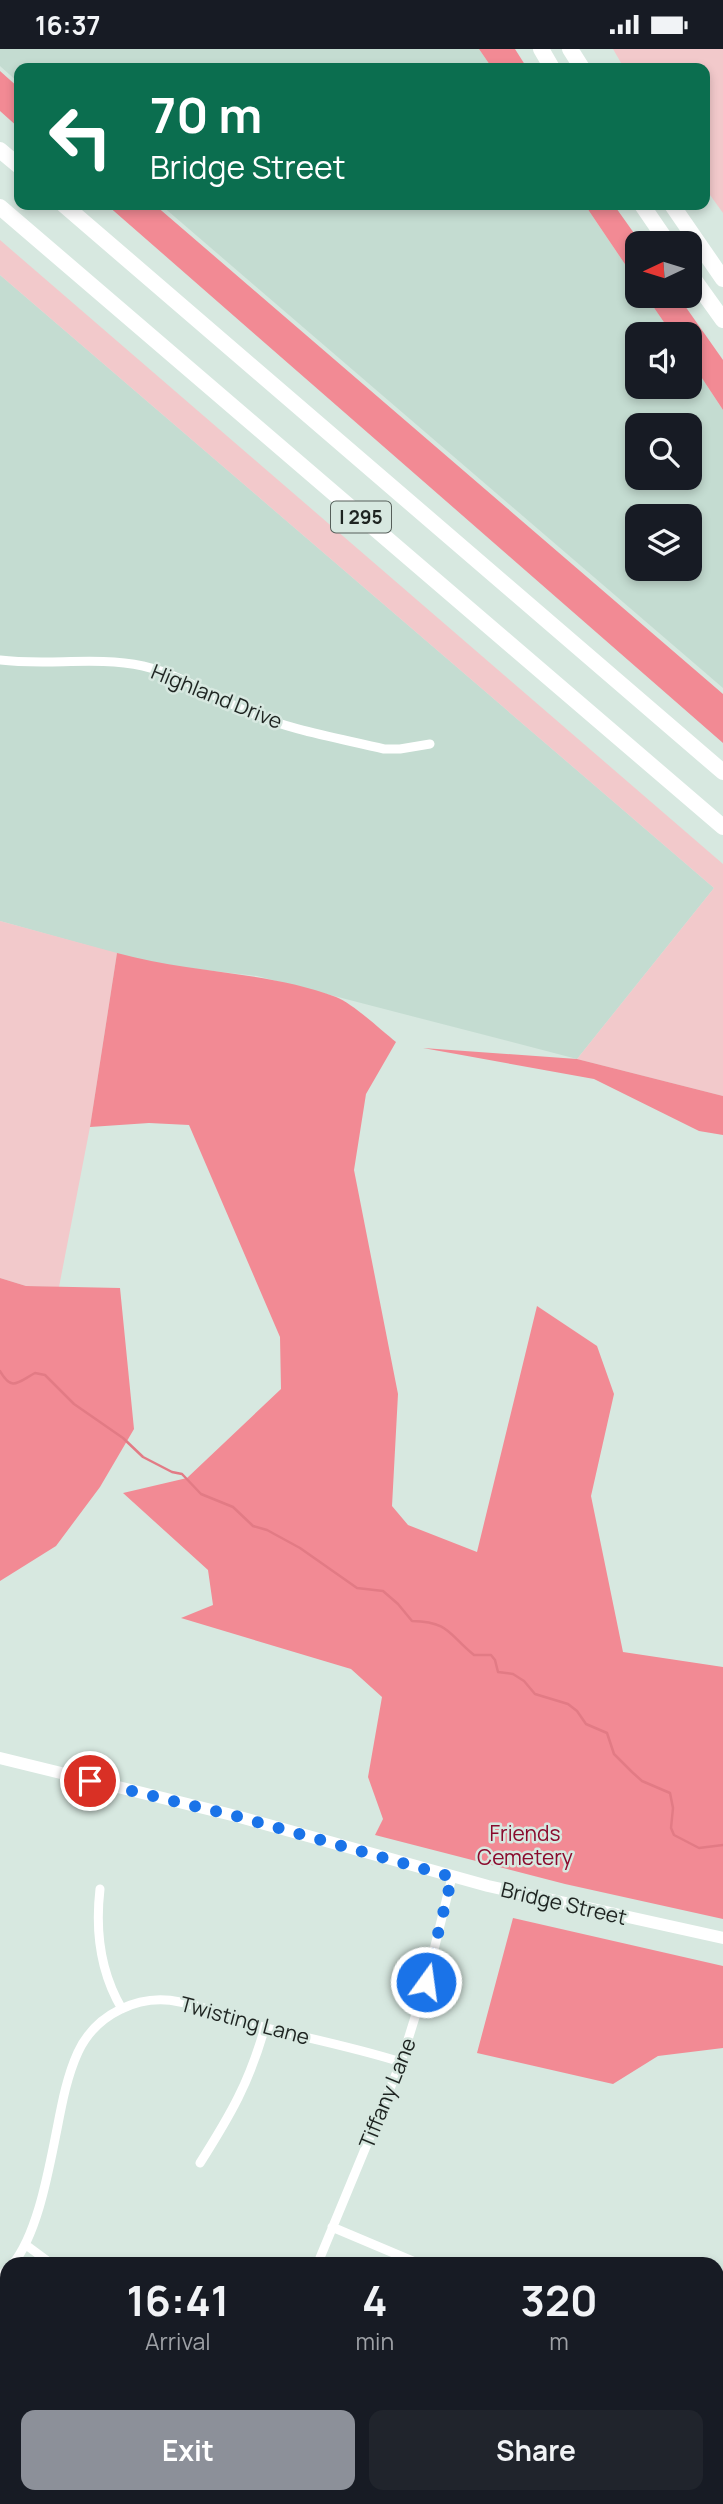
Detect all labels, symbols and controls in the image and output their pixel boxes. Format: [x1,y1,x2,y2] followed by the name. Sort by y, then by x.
[35,7,100,43] text: 16:37
[150,81,262,148] text: 70 m
[35,91,126,182] icon: left
[150,145,346,189] text: Bridge Street
[625,231,702,308] north arrow
[625,231,702,581] map controls
[625,322,702,399] button: sound
[625,413,702,490] button: search
[331,502,391,533] road number: I 295
[625,504,702,581] button: layers
[147,657,287,735] street label: Highland Drive
[60,1751,120,1811] pin
[71,1762,109,1800] icon: arrive
[477,1819,573,1871] park label: Friends Cemetery
[498,1875,630,1931] street label: Bridge Street
[389,1945,463,2019] position arrow
[177,1989,313,2051] street label: Twisting Lane
[352,2033,422,2153] street label: Tiffany Lane
[126,2271,229,2329] text: 16:41
[362,2271,388,2329] text: 4
[521,2271,598,2329] text: 320
[145,2325,211,2357] text: Arrival
[356,2325,394,2357] text: min
[549,2325,569,2357] text: m
[21,2410,355,2490] button: Exit
[369,2410,703,2490] button: Share

